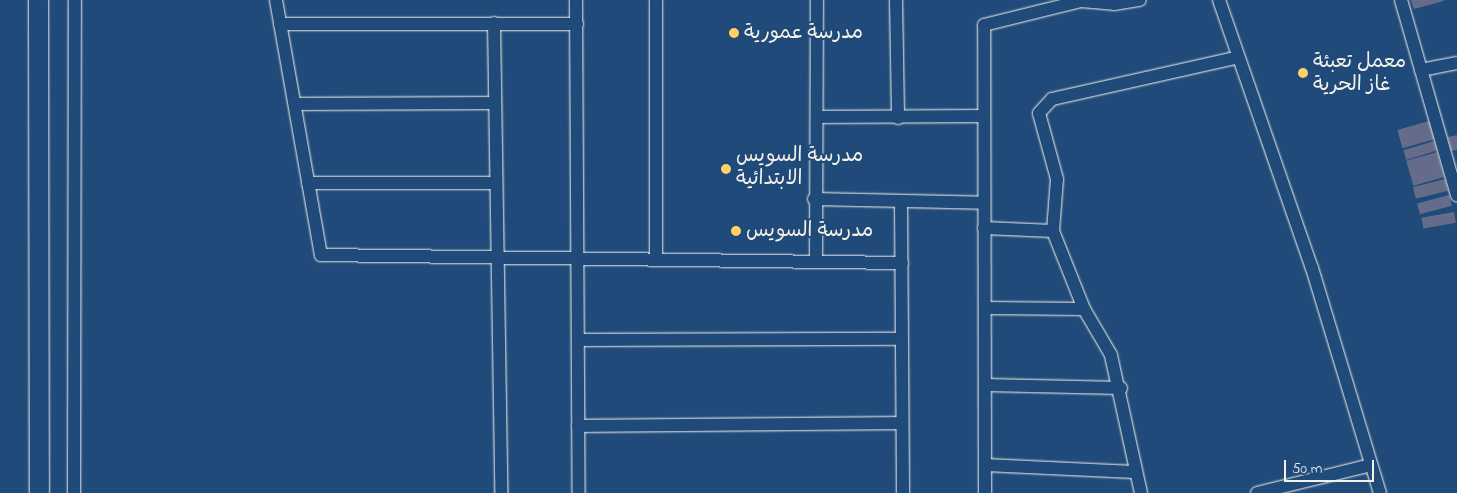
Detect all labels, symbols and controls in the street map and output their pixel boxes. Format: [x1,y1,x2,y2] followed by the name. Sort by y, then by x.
[744,21,863,45] place label: مدرسة عمورية
[728,27,740,39] marker: مدرسة عمورية
[1313,50,1406,97] place label: معمل تعبئة غاز الحرية
[1297,67,1309,79] marker: معمل تعبئة غاز الحرية
[736,145,863,192] place label: مدرسة السويس الابتدائية
[720,163,732,175] marker: مدرسة السويس الابتدائية
[746,219,873,243] place label: مدرسة السويس
[730,225,742,237] marker: مدرسة السويس
[1287,450,1377,482] scale bar
[1292,458,1322,480] text: 50 m

